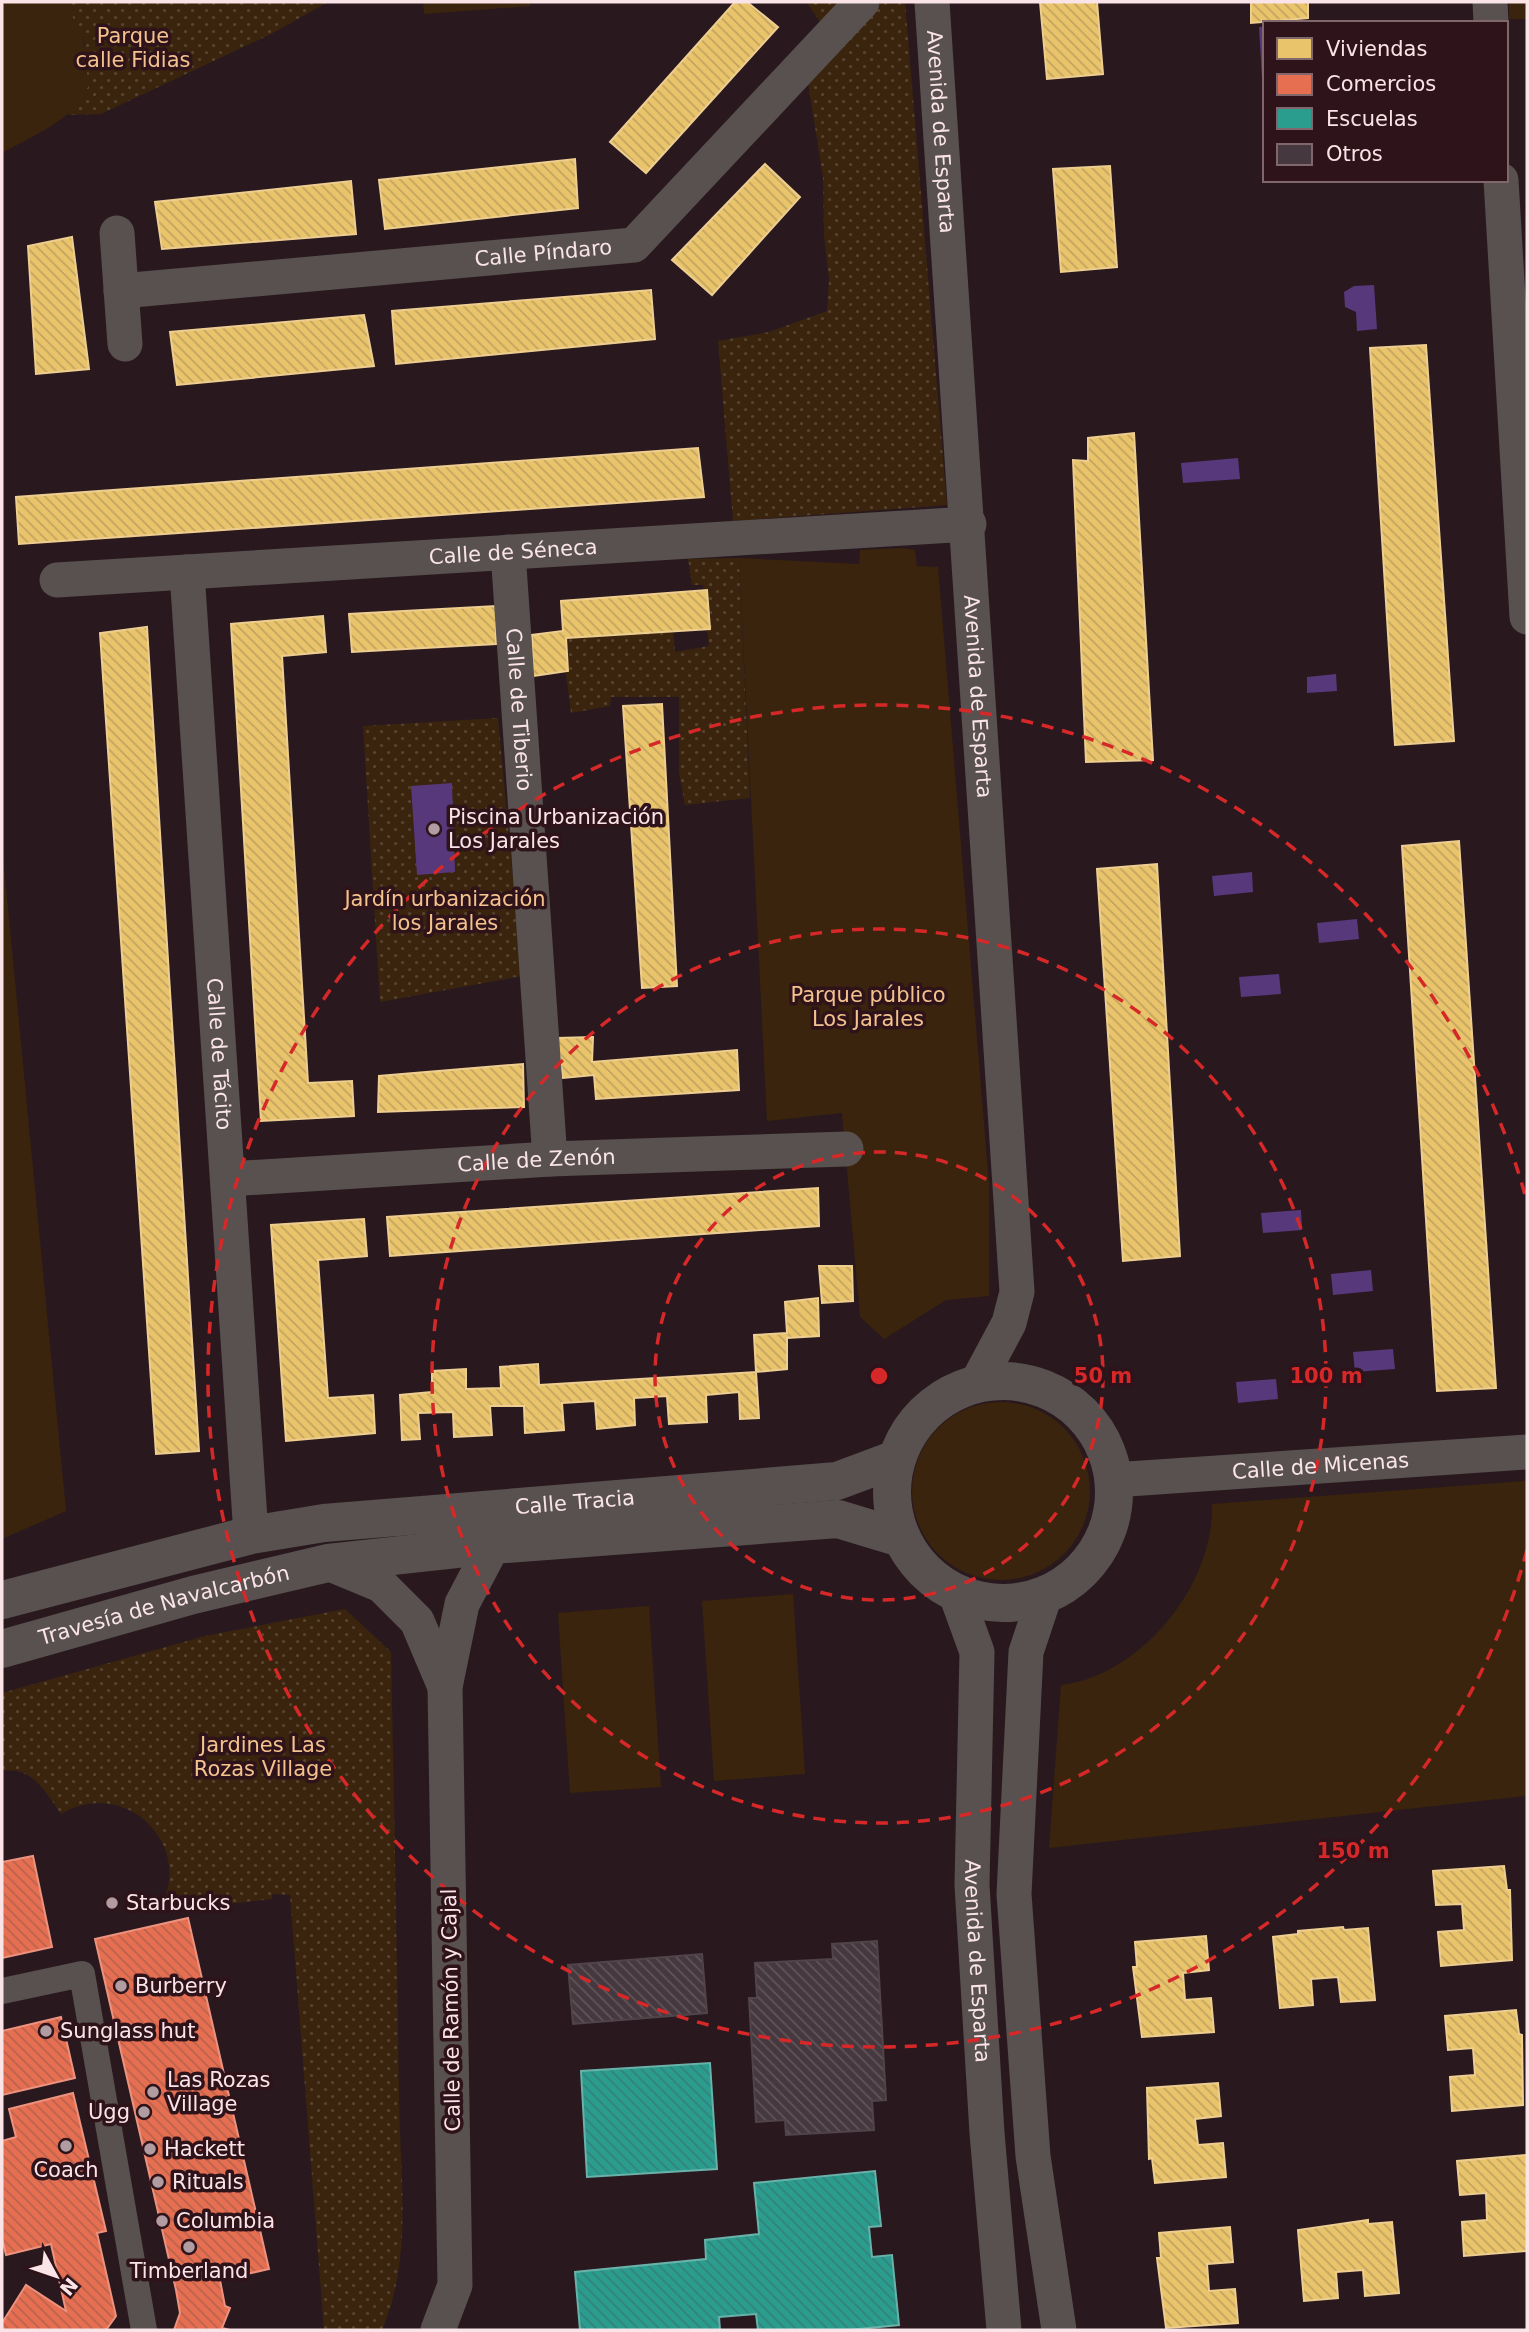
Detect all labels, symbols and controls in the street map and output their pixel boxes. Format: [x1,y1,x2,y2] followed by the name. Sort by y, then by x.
[1263,21,1508,182] legend
[75,24,191,72] park label: Parque calle Fidias
[922,29,959,234] street label: Avenida de Esparta
[1326,37,1427,61] text: Viviendas
[1326,72,1436,96] text: Comercios
[1326,107,1418,131] text: Escuelas
[1326,142,1383,166] text: Otros
[474,235,613,271] street label: Calle Píndaro
[428,535,598,569] street label: Calle de Séneca
[959,594,996,799] street label: Avenida de Esparta
[501,627,537,792] street label: Calle de Tiberio
[448,805,664,853] place label: Piscina Urbanización Los Jarales
[426,821,442,837] marker: Piscina Urbanización Los Jarales
[342,887,546,935] park label: Jardín urbanización los Jarales
[202,977,236,1131] street label: Calle de Tácito
[790,983,946,1031] park label: Parque público Los Jarales
[457,1145,616,1177] street label: Calle de Zenón
[867,1364,891,1388] centre of rings
[1074,1364,1132,1388] text: 50 m
[1289,1364,1363,1388] text: 100 m
[1231,1448,1410,1484] street label: Calle de Micenas
[514,1486,636,1519] street label: Calle Tracia
[35,1561,292,1650] street label: Travesía de Navalcarbón
[194,1733,332,1781] park label: Jardines Las Rozas Village
[1316,1839,1390,1863] text: 150 m
[960,1859,995,2064] street label: Avenida de Esparta
[437,1888,465,2132] street label: Calle de Ramón y Cajal
[126,1891,230,1915] place label: Starbucks
[104,1895,120,1911] marker: Starbucks
[135,1974,227,1998] place label: Burberry
[113,1978,129,1994] marker: Burberry
[60,2019,195,2043] place label: Sunglass hut
[38,2023,54,2039] marker: Sunglass hut
[167,2068,271,2116] place label: Las Rozas Village
[145,2084,161,2100] marker: Las Rozas Village
[88,2100,130,2124] place label: Ugg
[136,2104,152,2120] marker: Ugg
[164,2137,245,2161] place label: Hackett
[58,2138,74,2154] marker: Coach
[142,2141,158,2157] marker: Hackett
[33,2158,99,2182] place label: Coach
[172,2170,244,2194] place label: Rituals
[150,2174,166,2190] marker: Rituals
[176,2209,275,2233] place label: Columbia
[154,2213,170,2229] marker: Columbia
[181,2239,197,2255] marker: Timberland
[21,2241,91,2311] north arrow
[129,2259,248,2283] place label: Timberland
[55,2274,83,2300] text: N

